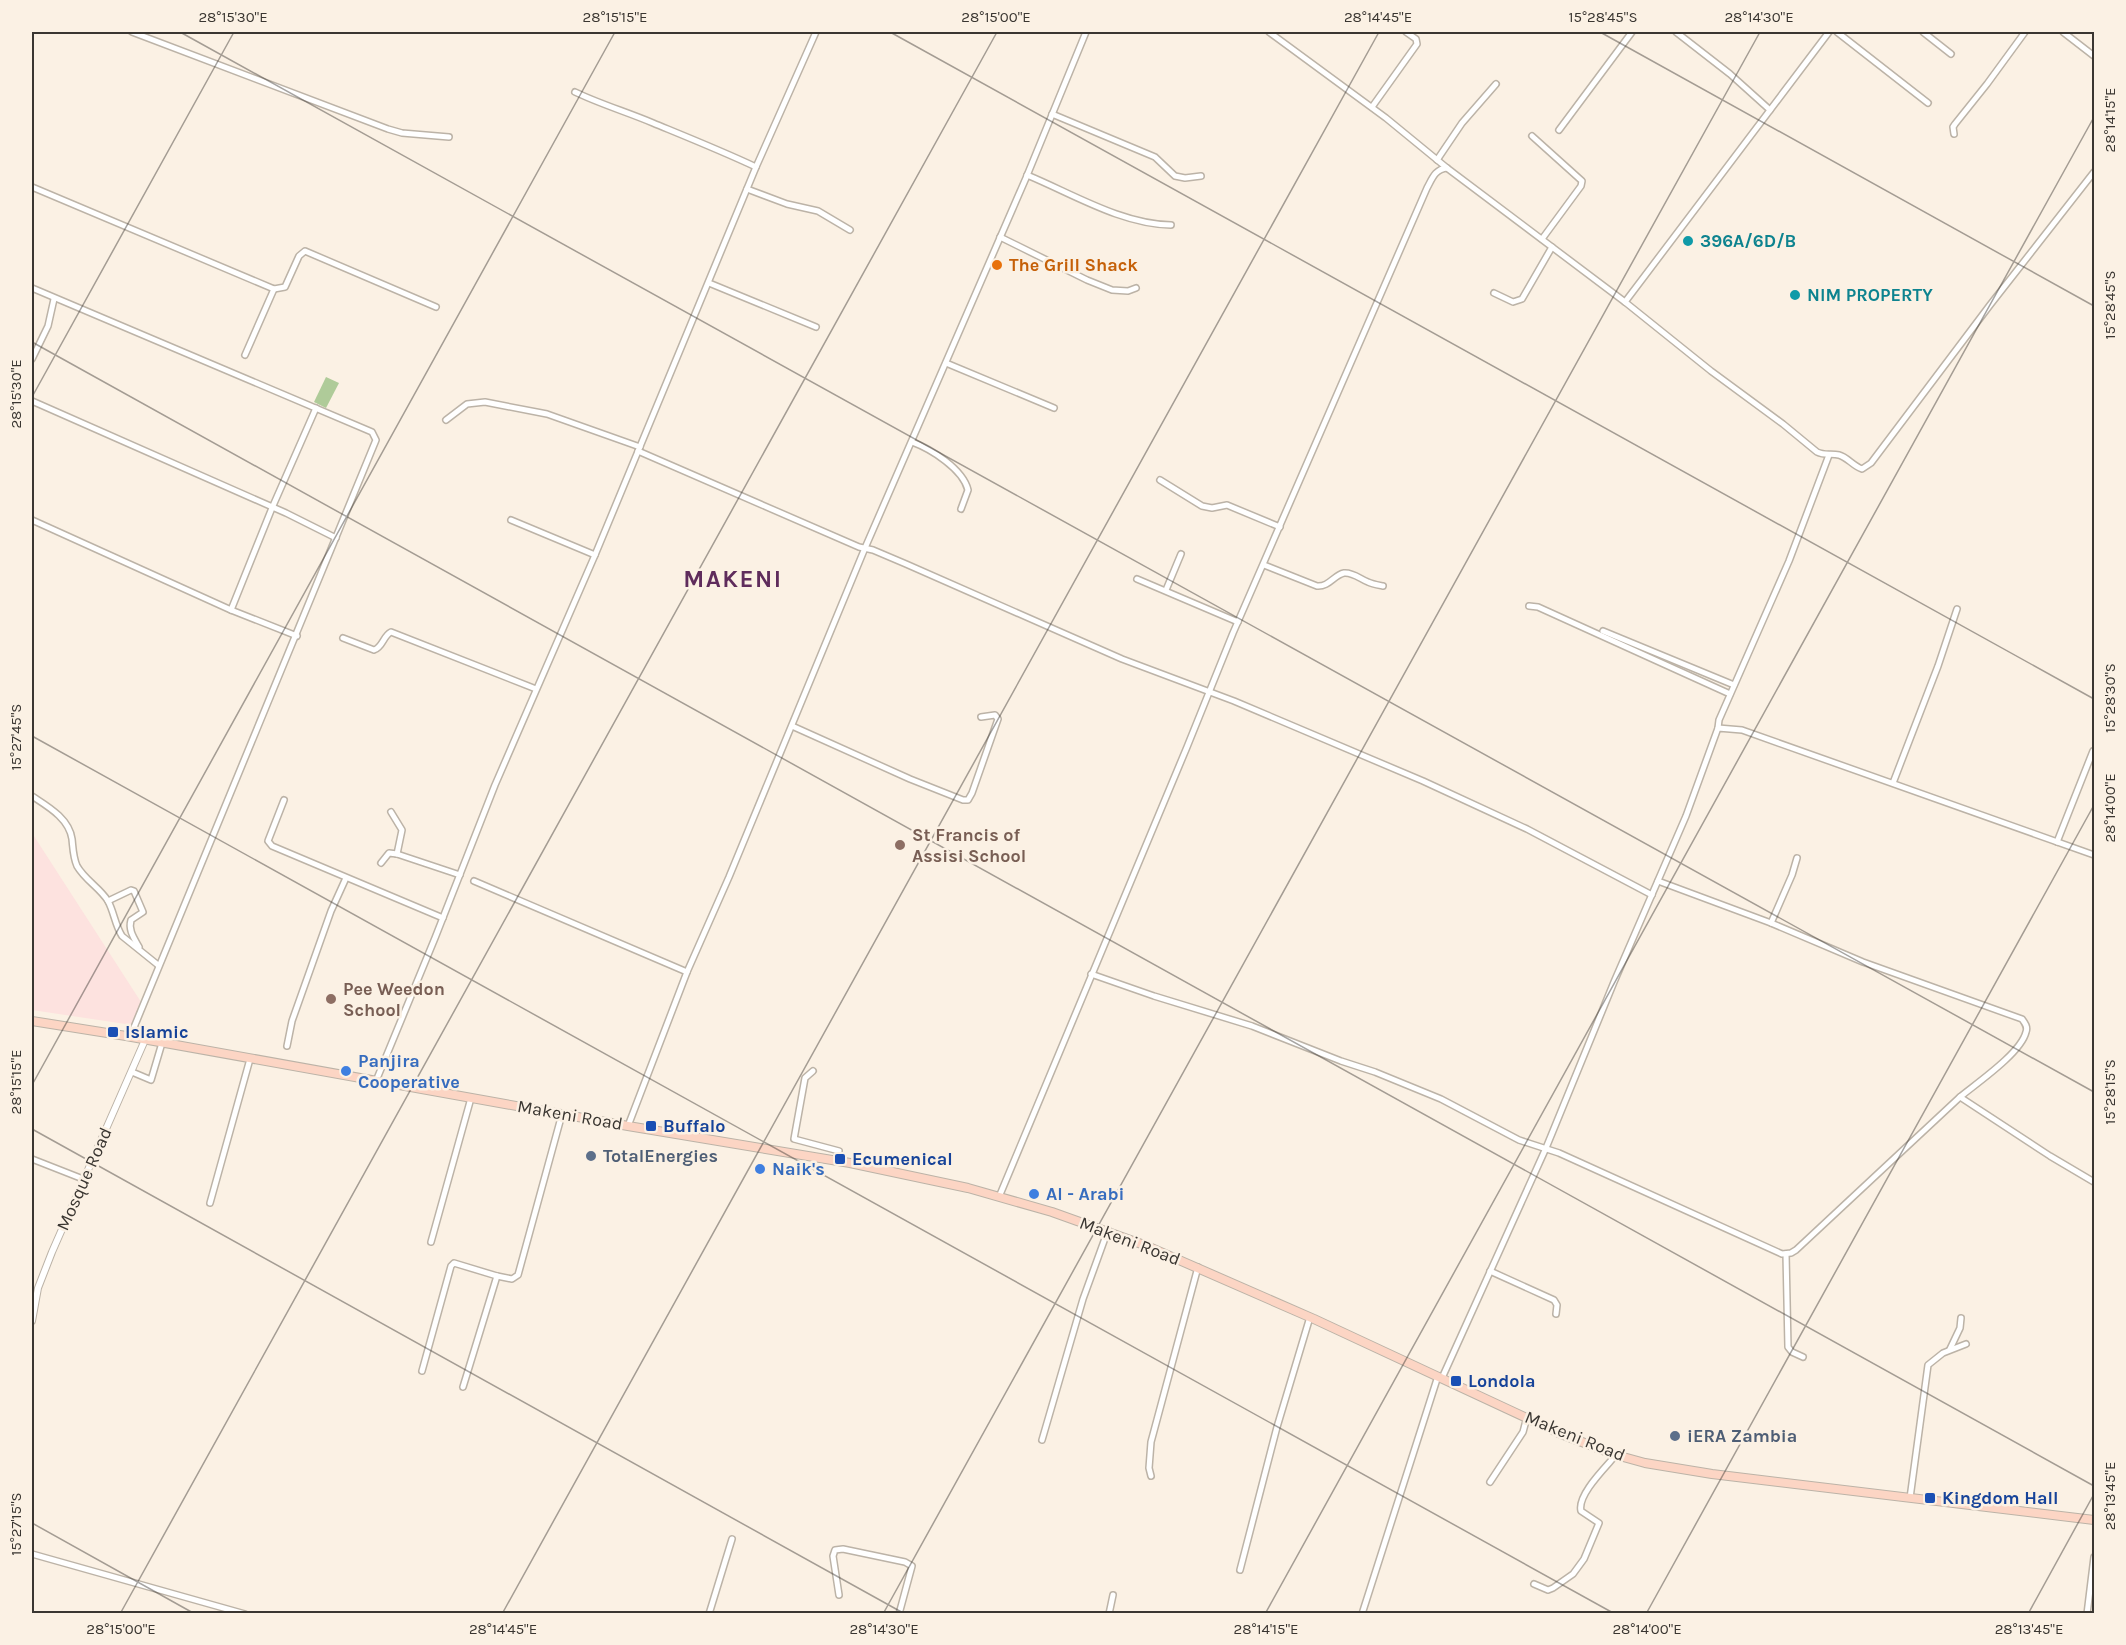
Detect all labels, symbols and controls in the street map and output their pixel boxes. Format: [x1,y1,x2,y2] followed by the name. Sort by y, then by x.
[198,8,268,26] text: 28°15'30"E
[583,8,647,26] text: 28°15'15"E
[961,8,1031,26] text: 28°15'00"E
[1344,8,1412,26] text: 28°14'45"E
[1569,8,1637,26] text: 15°28'45"S
[1724,8,1794,26] text: 28°14'30"E
[2101,88,2119,152] text: 28°14'15"E
[1700,230,1796,252] place label: 396A/6D/B
[1681,234,1695,248] marker: 396A/6D/B
[1009,254,1138,276] place label: The Grill Shack
[990,258,1004,272] marker: The Grill Shack
[2101,271,2119,339] text: 15°28'45"S
[1807,284,1933,306] place label: NIM PROPERTY
[1788,288,1802,302] marker: NIM PROPERTY
[7,359,25,429] text: 28°15'30"E
[683,565,783,593] district label: MAKENI
[2101,663,2119,733] text: 15°28'30"S
[7,704,25,770] text: 15°27'45"S
[2101,773,2119,843] text: 28°14'00"E
[912,824,1026,867] place label: St Francis of Assisi School
[893,838,907,852] marker: St Francis of Assisi School
[343,978,445,1021] place label: Pee Weedon School
[324,992,338,1006] marker: Pee Weedon School
[125,1021,189,1043] place label: Islamic
[106,1025,120,1039] marker: Islamic
[7,1050,25,1114] text: 28°15'15"E
[358,1050,460,1093] place label: Panjira Cooperative
[2101,1059,2119,1125] text: 15°28'15"S
[339,1064,353,1078] marker: Panjira Cooperative
[516,1095,624,1135] street label: Makeni Road
[663,1115,725,1137] place label: Buffalo
[644,1119,658,1133] marker: Buffalo
[51,1124,117,1234] street label: Mosque Road
[603,1145,718,1167] place label: TotalEnergies
[852,1148,953,1170] place label: Ecumenical
[584,1149,598,1163] marker: TotalEnergies
[833,1152,847,1166] marker: Ecumenical
[772,1158,825,1180] place label: Naik's
[753,1162,767,1176] marker: Naik's
[1046,1183,1124,1205] place label: Al - Arabi
[1027,1187,1041,1201] marker: Al - Arabi
[1076,1212,1184,1270] street label: Makeni Road
[1468,1370,1536,1392] place label: Londola
[1449,1374,1463,1388] marker: Londola
[1522,1406,1628,1466] street label: Makeni Road
[1687,1425,1797,1447] place label: iERA Zambia
[1668,1429,1682,1443] marker: iERA Zambia
[2101,1462,2119,1530] text: 28°13'45"E
[1942,1487,2058,1509] place label: Kingdom Hall
[1923,1491,1937,1505] marker: Kingdom Hall
[7,1492,25,1556] text: 15°27'15"S
[86,1620,156,1638] text: 28°15'00"E
[469,1620,537,1638] text: 28°14'45"E
[849,1620,919,1638] text: 28°14'30"E
[1234,1620,1298,1638] text: 28°14'15"E
[1612,1620,1682,1638] text: 28°14'00"E
[1995,1620,2063,1638] text: 28°13'45"E

